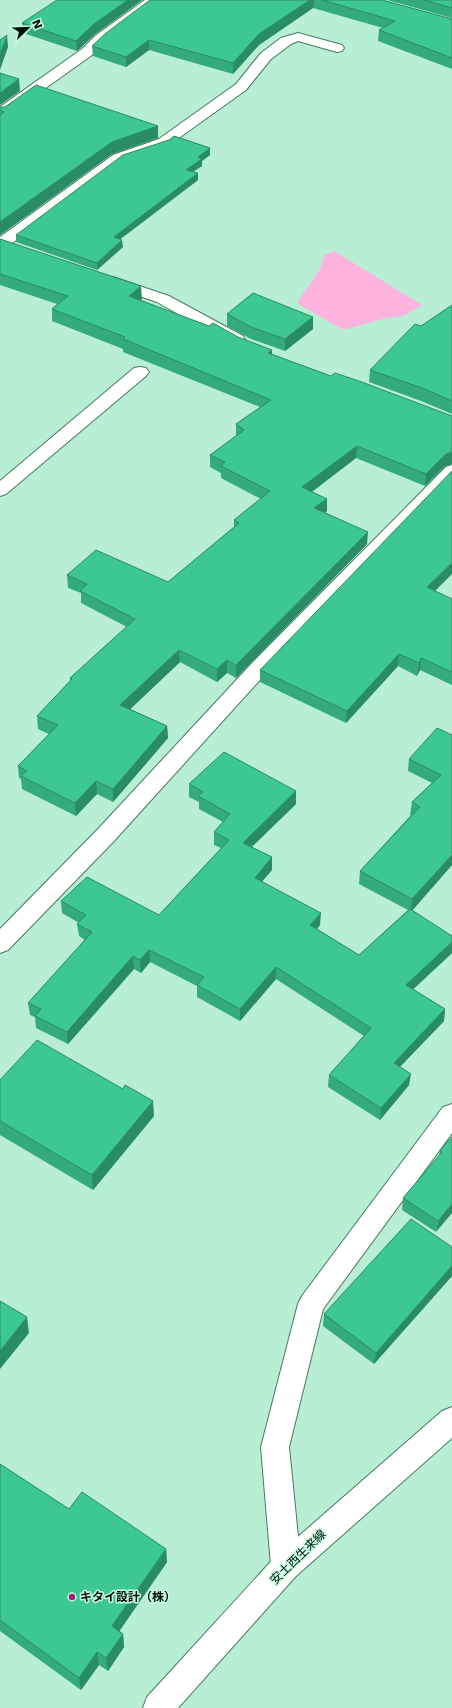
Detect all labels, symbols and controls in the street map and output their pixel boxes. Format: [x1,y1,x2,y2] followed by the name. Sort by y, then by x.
[8,8,48,48] north arrow
[29,18,45,31] text: N
[267,1527,329,1587] street label: 安土西生来線
[80,1590,176,1604] place label: キタイ設計（株）
[67,1592,77,1602] marker: キタイ設計（株）

